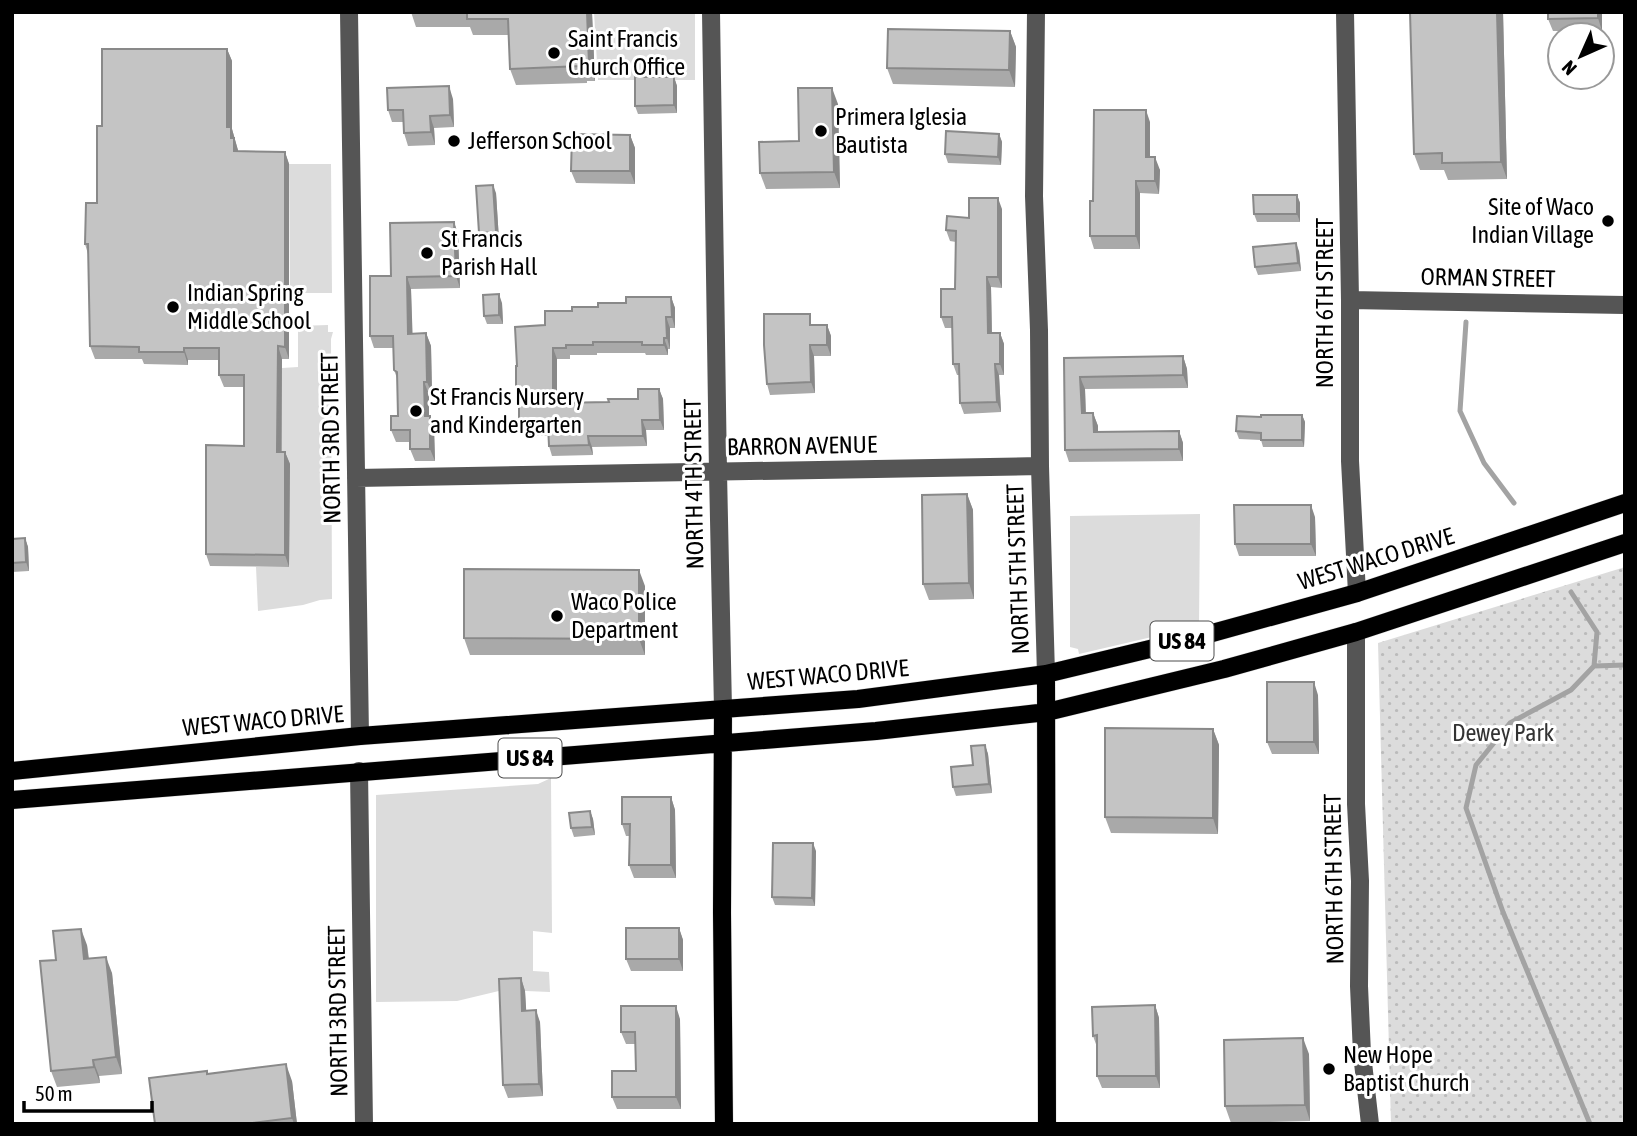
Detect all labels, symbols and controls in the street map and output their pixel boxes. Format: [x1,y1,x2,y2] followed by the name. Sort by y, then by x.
[1546,21,1616,91] north arrow
[568,25,685,80] place label: Saint Francis Church Office
[546,45,562,61] marker: Saint Francis Church Office
[1557,56,1581,80] text: N
[835,103,967,158] place label: Primera Iglesia Bautista
[813,123,829,139] marker: Primera Iglesia Bautista
[468,127,612,154] place label: Jefferson School
[446,133,462,149] marker: Jefferson School
[1471,193,1594,248] place label: Site of Waco Indian Village
[1600,213,1616,229] marker: Site of Waco Indian Village
[1311,217,1338,388] street label: NORTH 6TH STREET
[441,225,538,280] place label: St Francis Parish Hall
[419,245,435,261] marker: St Francis Parish Hall
[1420,263,1556,292] street label: ORMAN STREET
[187,279,312,334] place label: Indian Spring Middle School
[165,299,181,315] marker: Indian Spring Middle School
[315,352,345,524] street label: NORTH 3RD STREET
[430,383,584,438] place label: St Francis Nursery and Kindergarten
[679,398,708,570] street label: NORTH 4TH STREET
[408,403,424,419] marker: St Francis Nursery and Kindergarten
[727,431,877,460] street label: BARRON AVENUE
[1001,483,1034,655] street label: NORTH 5TH STREET
[1295,522,1457,595] street label: WEST WACO DRIVE
[571,588,678,643] place label: Waco Police Department
[549,608,565,624] marker: Waco Police Department
[1150,622,1214,660] road number: US 84
[746,654,910,695] street label: WEST WACO DRIVE
[181,700,345,741] street label: WEST WACO DRIVE
[1452,719,1554,746] park label: Dewey Park
[498,738,562,778] road number: US 84
[1319,793,1348,965] street label: NORTH 6TH STREET
[322,925,352,1097] street label: NORTH 3RD STREET
[1343,1041,1470,1096] place label: New Hope Baptist Church
[1321,1061,1337,1077] marker: New Hope Baptist Church
[24,1070,152,1114] scale bar
[35,1081,73,1105] text: 50 m

